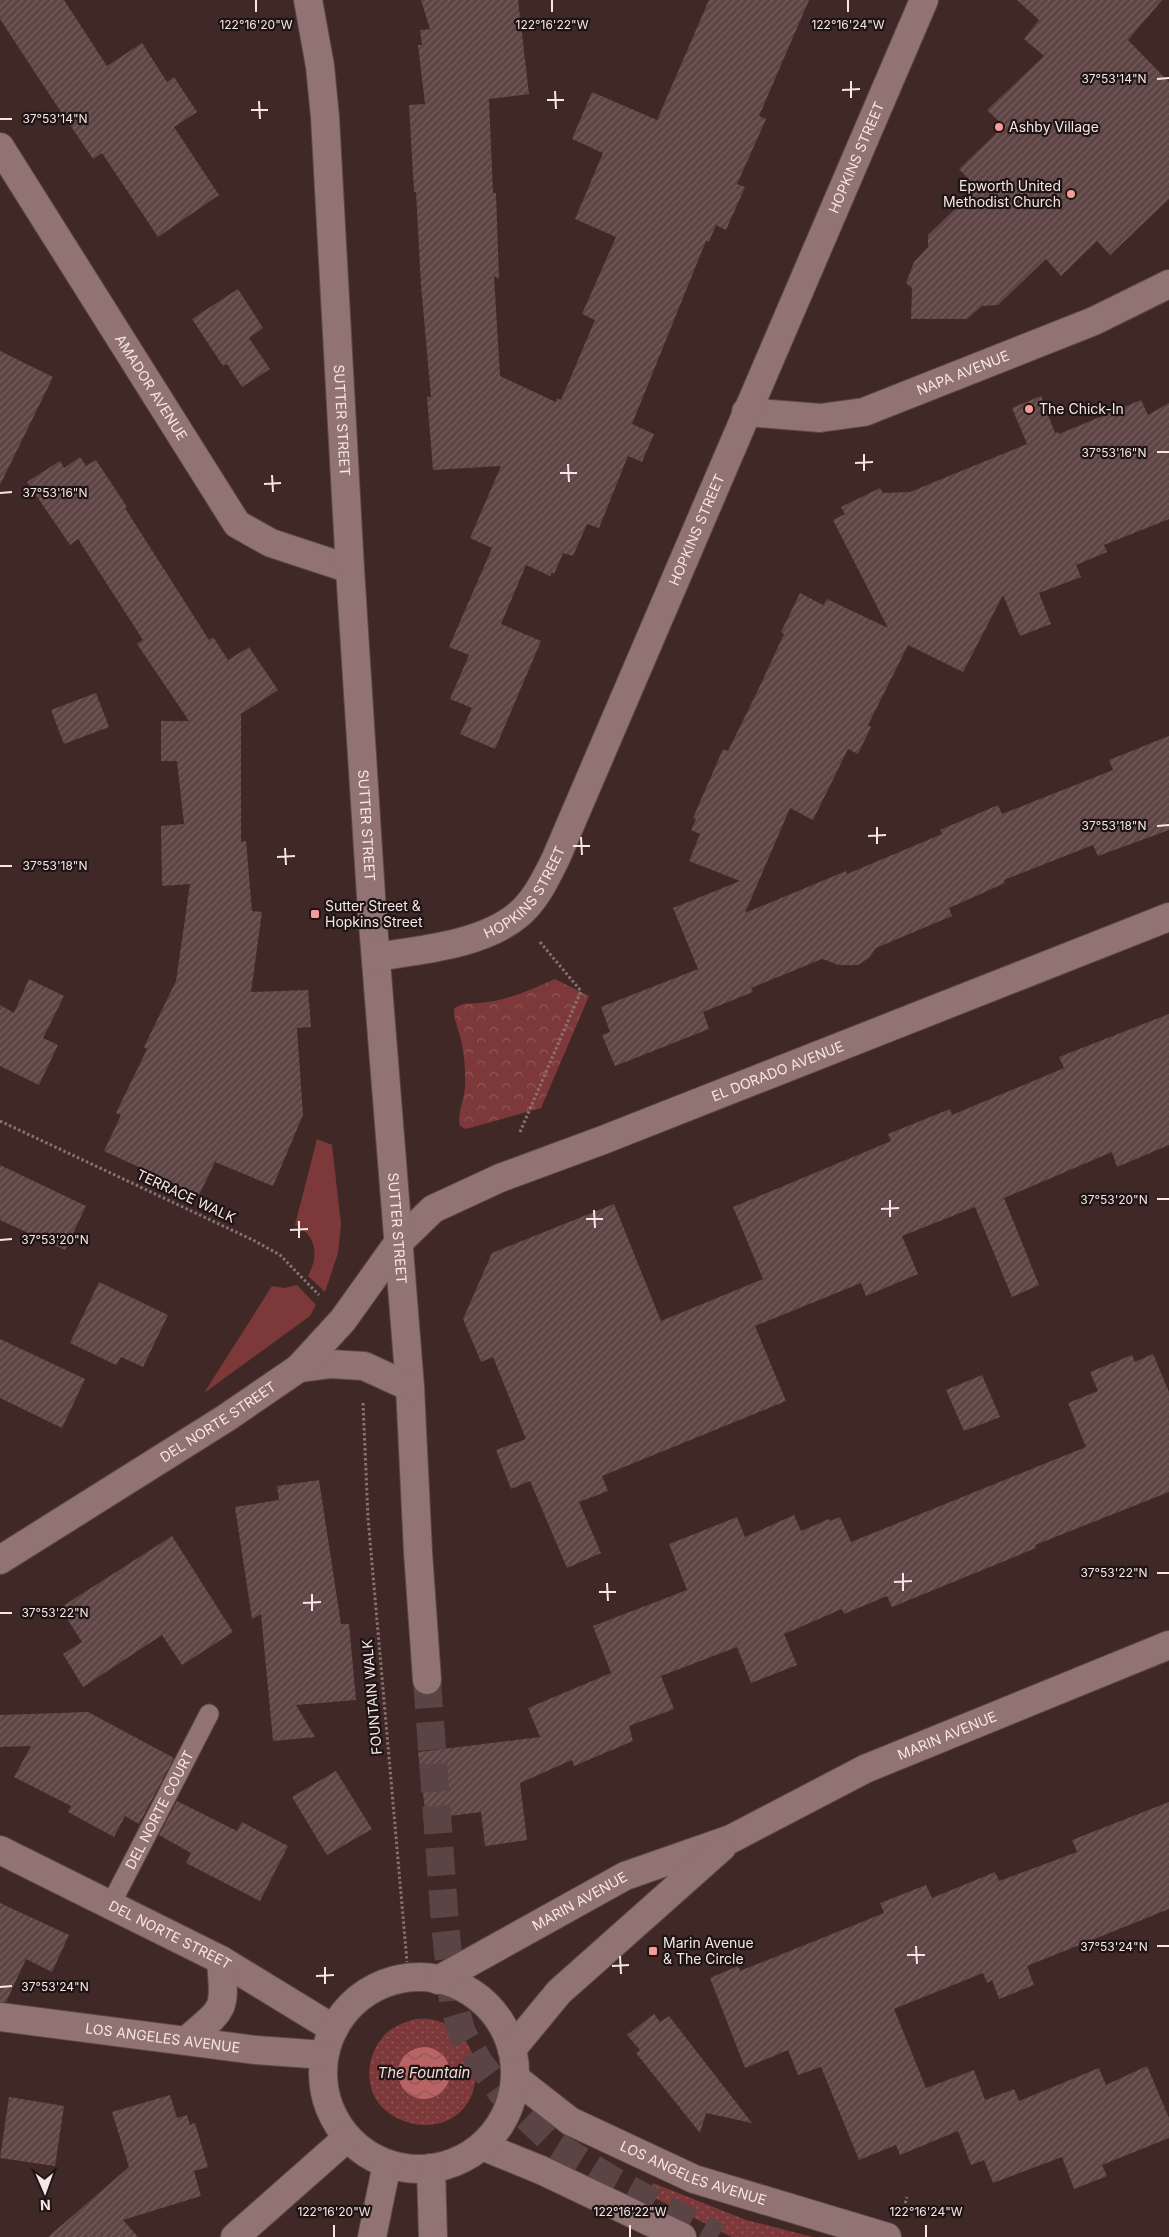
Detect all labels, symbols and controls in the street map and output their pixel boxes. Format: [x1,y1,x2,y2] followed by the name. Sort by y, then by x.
[219,17,293,32] text: 122°16'20"W
[516,17,589,32] text: 122°16'22"W
[811,17,885,32] text: 122°16'24"W
[1081,71,1147,86] text: 37°53'14"N
[825,99,887,216] street label: HOPKINS STREET
[22,111,88,126] text: 37°53'14"N
[1009,118,1099,135] place label: Ashby Village
[993,121,1005,133] marker: Ashby Village
[943,177,1061,210] place label: Epworth United Methodist Church
[1065,188,1077,200] marker: Epworth United Methodist Church
[112,331,191,443] street label: AMADOR AVENUE
[914,346,1011,398] street label: NAPA AVENUE
[331,364,354,476] street label: SUTTER STREET
[1039,400,1124,417] place label: The Chick-In
[1023,403,1035,415] marker: The Chick-In
[1082,445,1146,460] text: 37°53'16"N
[665,471,728,588] street label: HOPKINS STREET
[23,485,87,500] text: 37°53'16"N
[355,769,379,882] street label: SUTTER STREET
[1082,818,1146,833] text: 37°53'18"N
[481,843,568,942] street label: HOPKINS STREET
[23,858,87,873] text: 37°53'18"N
[325,897,423,930] place label: Sutter Street & Hopkins Street
[309,908,321,920] marker: Sutter Street & Hopkins Street
[709,1037,846,1104] street label: EL DORADO AVENUE
[134,1165,239,1226] street label: TERRACE WALK
[385,1172,411,1285] street label: SUTTER STREET
[1080,1192,1148,1207] text: 37°53'20"N
[21,1232,89,1247] text: 37°53'20"N
[157,1377,279,1465] street label: DEL NORTE STREET
[1080,1565,1148,1580] text: 37°53'22"N
[21,1605,89,1620] text: 37°53'22"N
[358,1638,385,1755] street label: FOUNTAIN WALK
[895,1707,999,1763] street label: MARIN AVENUE
[121,1747,197,1872] street label: DEL NORTE COURT
[529,1868,630,1934] street label: MARIN AVENUE
[106,1897,235,1972] street label: DEL NORTE STREET
[663,1934,754,1967] place label: Marin Avenue & The Circle
[1080,1939,1148,1954] text: 37°53'24"N
[647,1945,659,1957] marker: Marin Avenue & The Circle
[21,1979,89,1994] text: 37°53'24"N
[84,2019,241,2056] street label: LOS ANGELES AVENUE
[378,2063,471,2082] water label: The Fountain
[618,2137,769,2208] street label: LOS ANGELES AVENUE
[20,2167,70,2217] north arrow
[40,2197,51,2214] text: N
[297,2204,371,2219] text: 122°16'20"W
[594,2204,667,2219] text: 122°16'22"W
[889,2204,963,2219] text: 122°16'24"W

